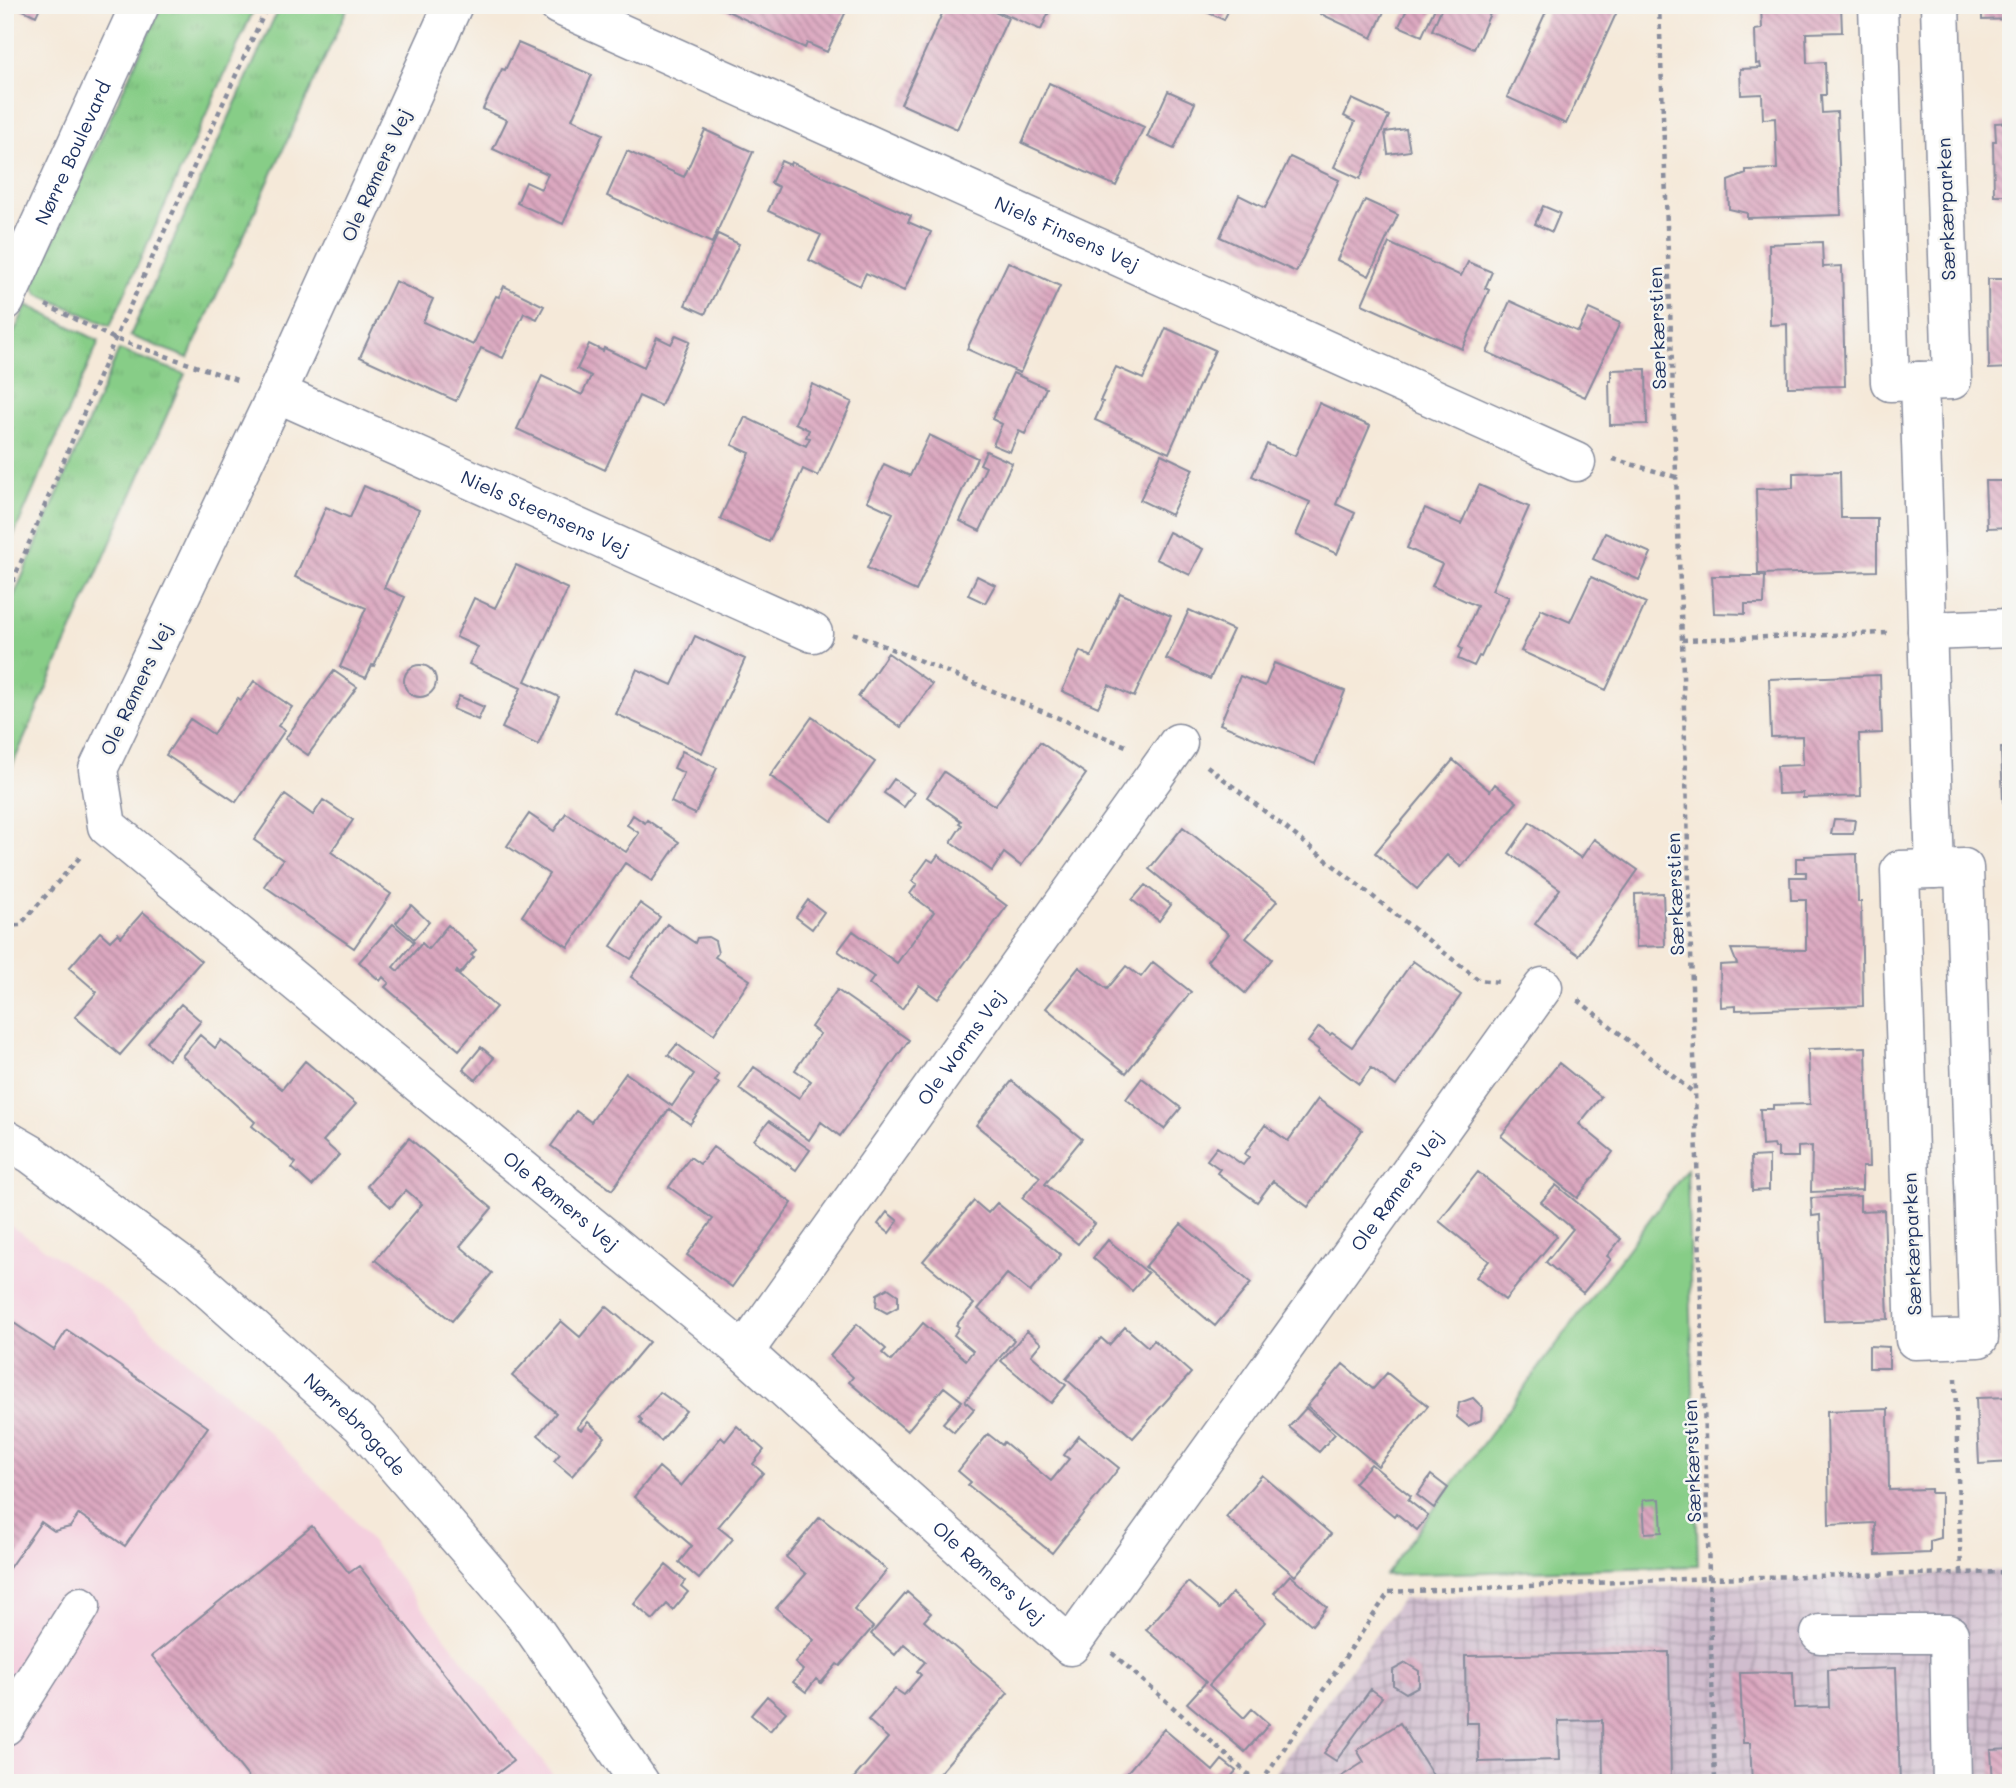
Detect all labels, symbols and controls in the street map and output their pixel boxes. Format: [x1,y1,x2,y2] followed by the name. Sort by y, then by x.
[28,76,116,229] street label: Nørre Boulevard
[335,104,416,245] street label: Ole Rømers Vej
[1931,137,1960,281] street label: Særkærparken
[991,190,1144,276] street label: Niels Finsens Vej
[1642,266,1671,390] street label: Særkærstien
[457,464,634,561] street label: Niels Steensens Vej
[94,619,177,759] street label: Ole Rømers Vej
[1660,832,1689,956] street label: Særkærstien
[911,984,1010,1110] street label: Ole Worms Vej
[1345,1125,1449,1256] street label: Ole Rømers Vej
[498,1145,625,1256] street label: Ole Rømers Vej
[1897,1172,1926,1316] street label: Særkærparken
[299,1367,412,1481] street label: Nørrebrogade
[1677,1399,1706,1523] street label: Særkærstien
[928,1515,1051,1630] street label: Ole Rømers Vej

